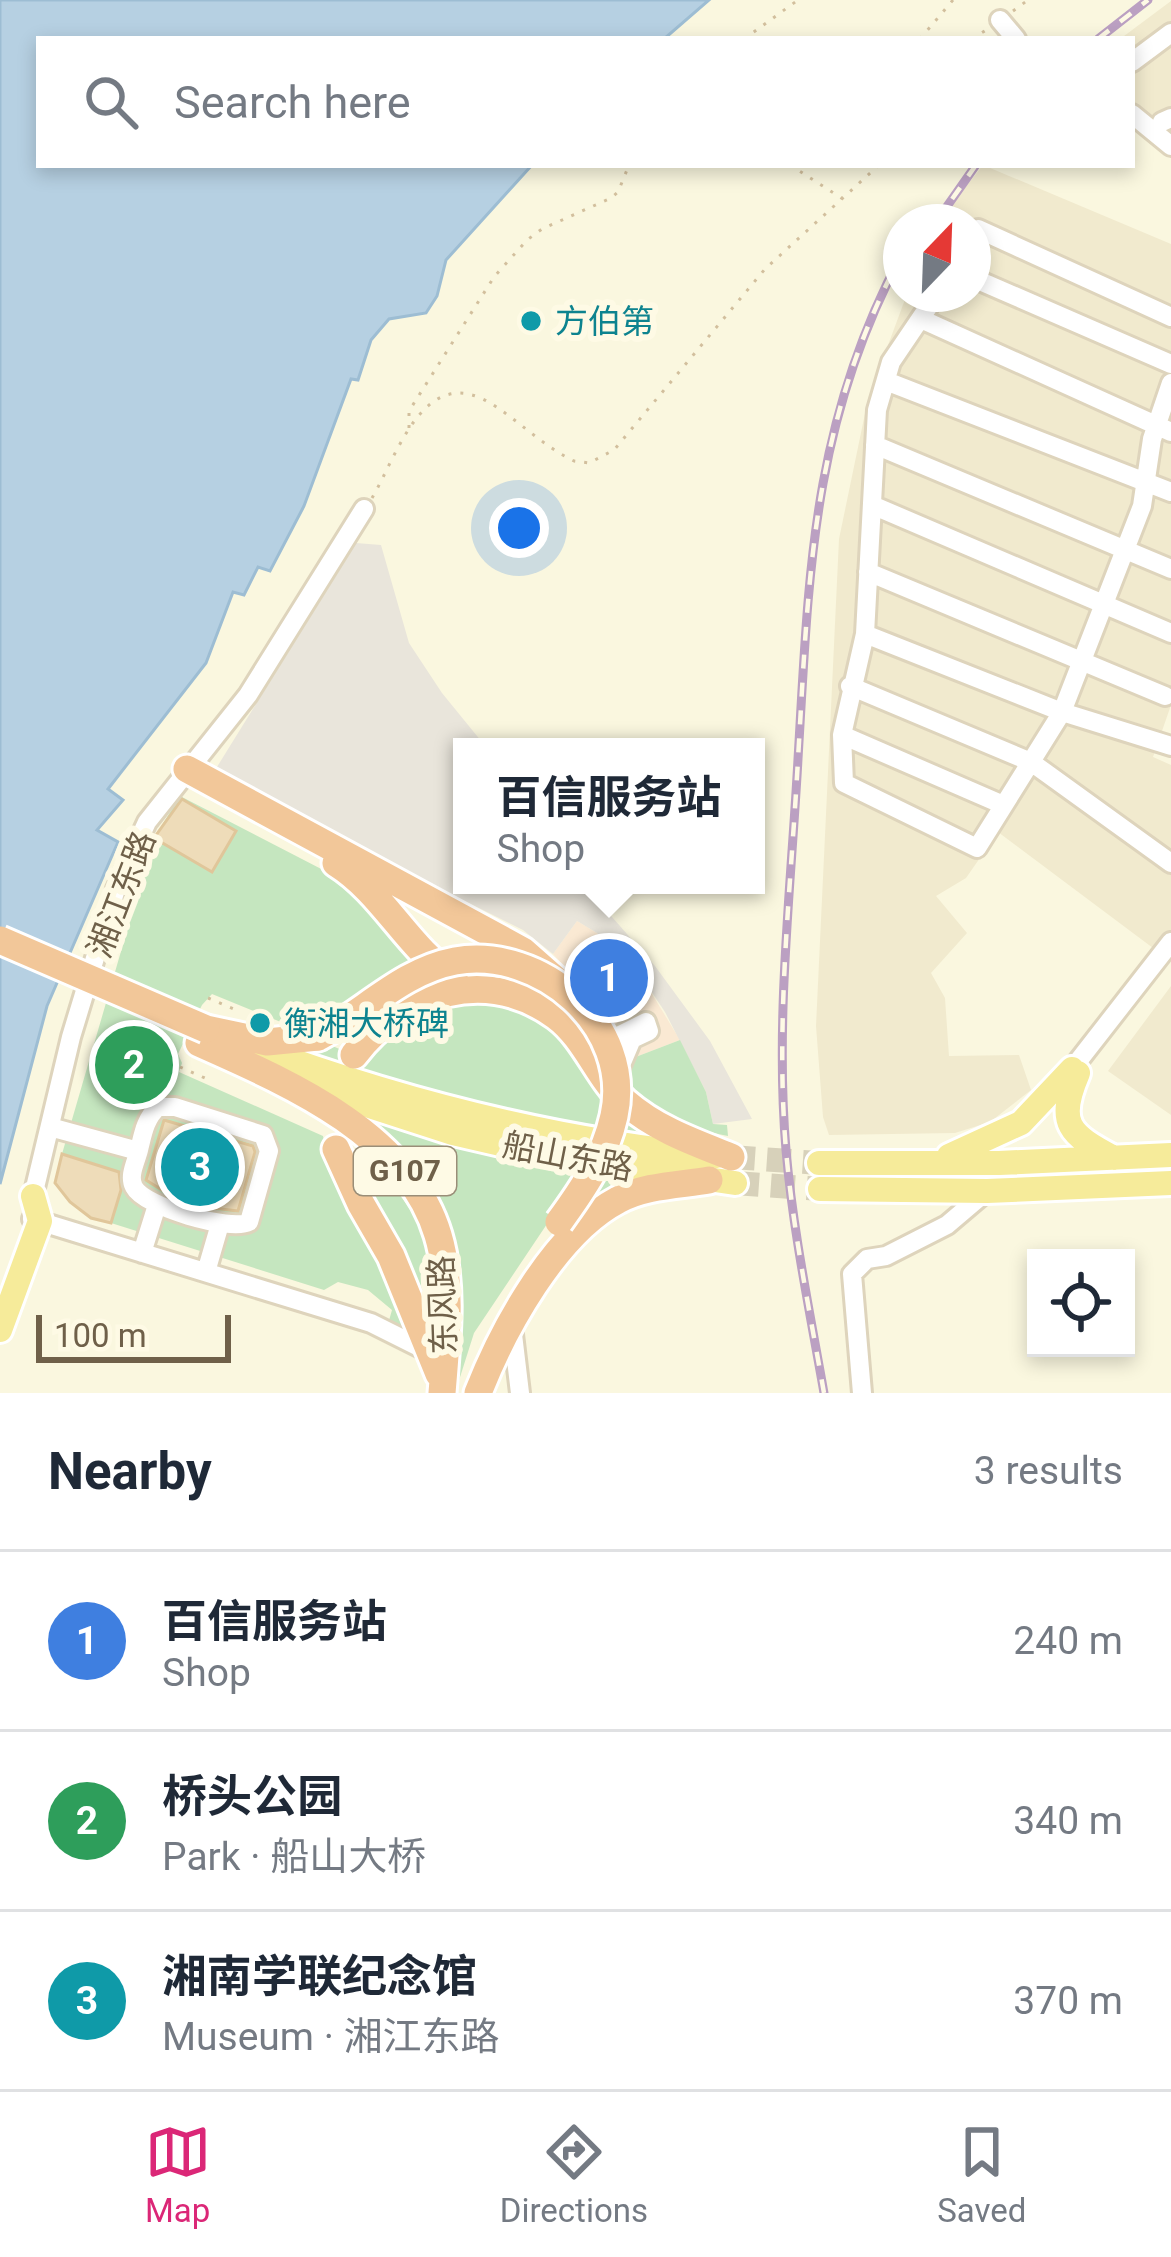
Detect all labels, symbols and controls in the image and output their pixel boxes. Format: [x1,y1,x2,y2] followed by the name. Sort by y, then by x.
[36,36,1135,168] search box
[78,69,144,135] icon: search
[174,76,411,129] text: Search here
[883,204,991,312] north arrow
[555,302,654,341] place label: 方伯第
[518,308,544,334] marker: 方伯第
[489,498,549,558] your location
[453,738,765,894] popup
[496,771,722,824] text: 百信服务站
[80,826,163,963] street label: 湘江东路
[496,826,585,872] text: Shop
[570,933,648,1023] pin: 1
[284,1004,449,1043] place label: 衡湘大桥碑
[247,1010,273,1036] marker: 衡湘大桥碑
[95,1020,173,1110] pin: 2
[161,1122,239,1212] pin: 3
[499,1125,636,1188] street label: 船山东路
[354,1147,456,1195] road number: G107
[1027,1249,1135,1357] map controls
[1027,1249,1135,1357] button: locate
[421,1255,464,1355] street label: 东风路
[36,1309,231,1362] scale bar
[54,1316,147,1355] text: 100 m
[48,1442,212,1501] text: Nearby
[974,1448,1123,1494] text: 3 results
[162,1595,387,1648] text: 百信服务站
[76,1618,98,1664] text: 1
[1013,1618,1123,1664] text: 240 m
[162,1650,251,1696] text: Shop
[162,1770,342,1823] text: 桥头公园
[76,1798,98,1844] text: 2
[1013,1798,1123,1844] text: 340 m
[162,1834,426,1880] text: Park · 船山大桥
[162,1950,477,2003] text: 湘南学联纪念馆
[76,1978,98,2024] text: 3
[1013,1978,1123,2024] text: 370 m
[162,2014,500,2060] text: Museum · 湘江东路
[145,2119,211,2230] tab: Map
[500,2119,648,2230] tab: Directions
[937,2119,1026,2230] tab: Saved

